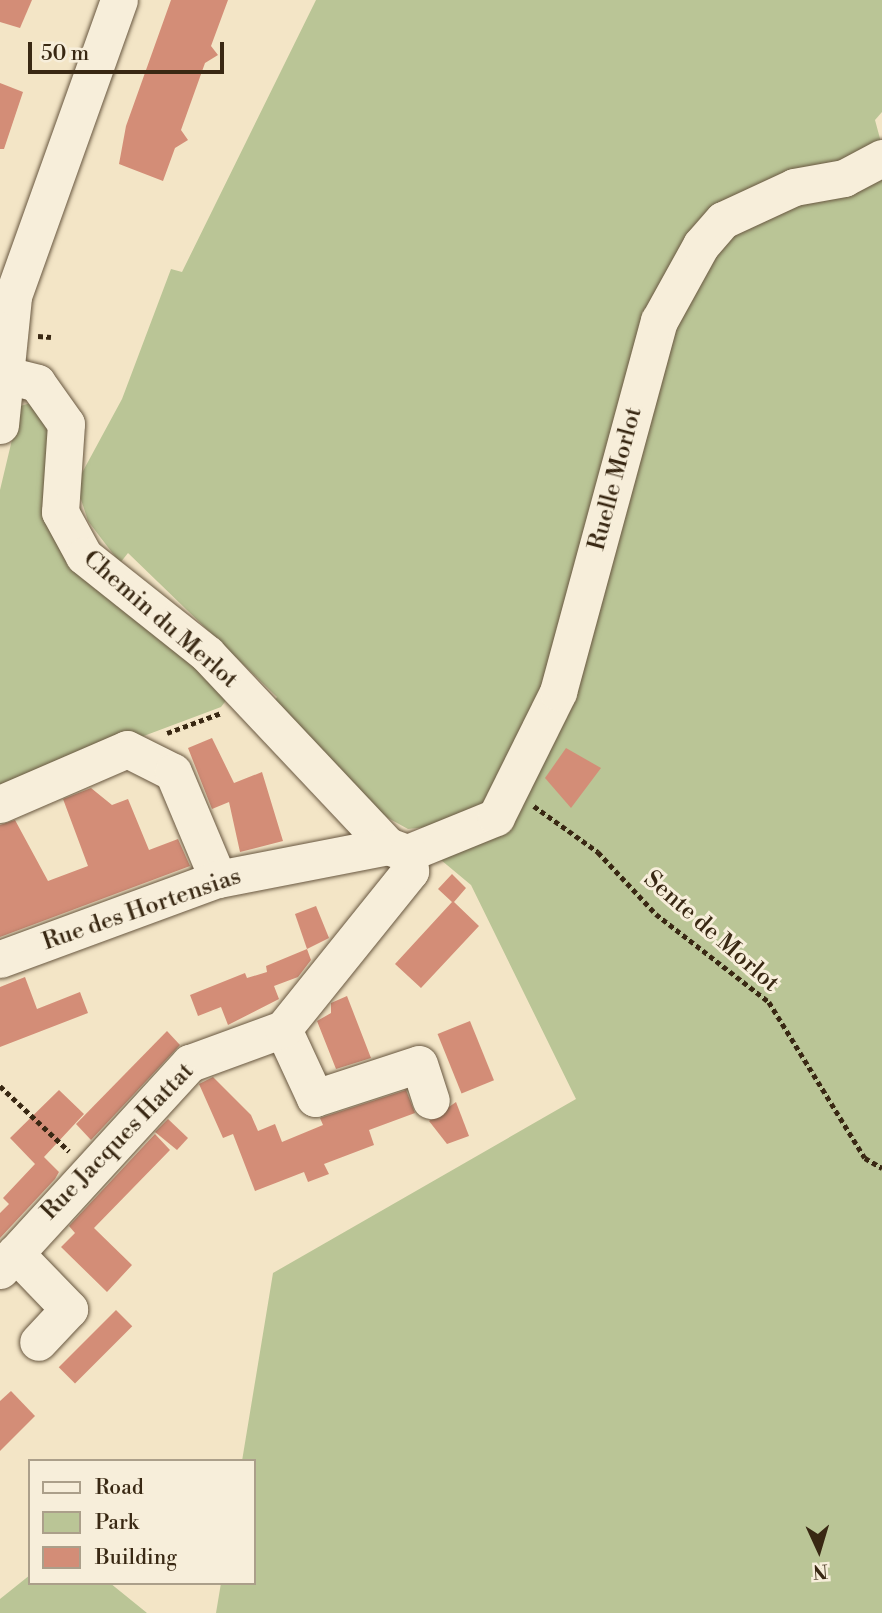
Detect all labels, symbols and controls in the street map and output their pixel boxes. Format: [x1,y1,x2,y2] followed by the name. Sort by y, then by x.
[32,28,228,72] scale bar
[41,41,89,67] text: 50 m
[583,404,649,554] street label: Ruelle Morlot
[77,545,243,695] street label: Chemin du Merlot
[39,863,245,957] street label: Rue des Hortensias
[637,865,785,999] street label: Sente de Morlot
[36,1057,200,1227] street label: Rue Jacques Hattat
[28,1459,256,1585] legend
[95,1475,144,1501] text: Road
[95,1510,139,1536] text: Park
[784,1515,854,1585] north arrow
[95,1545,177,1571] text: Building
[812,1558,829,1583] text: N

